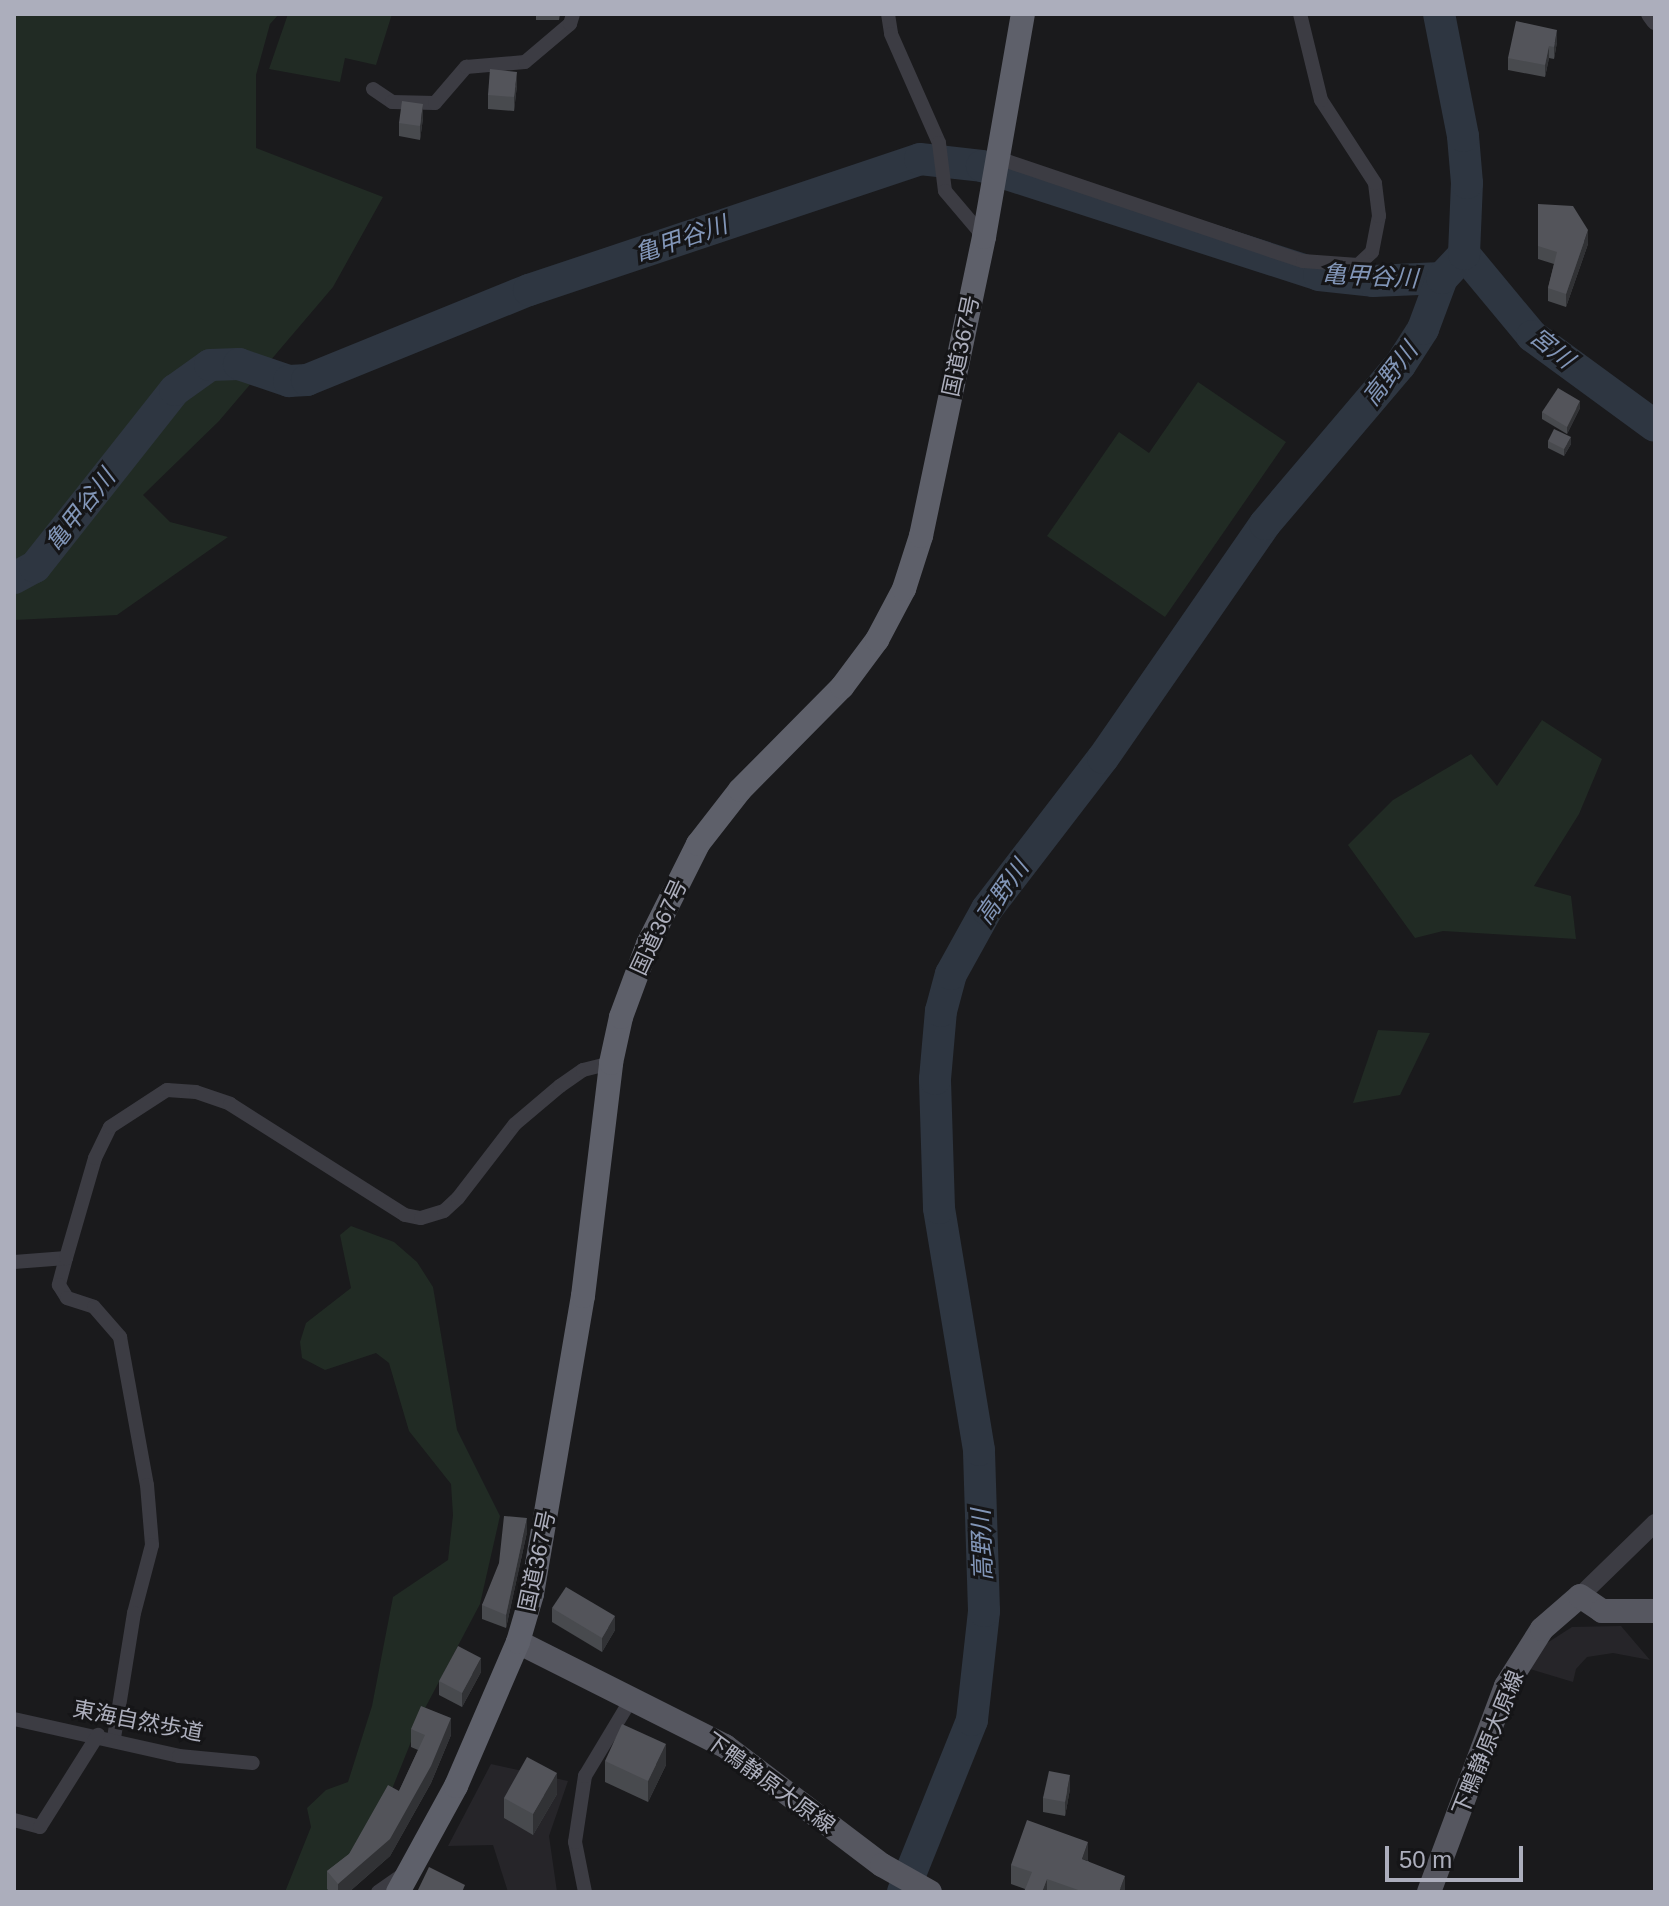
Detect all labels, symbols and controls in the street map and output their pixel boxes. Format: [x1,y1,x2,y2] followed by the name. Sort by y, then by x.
[631,210,731,268] water label: 亀甲谷川
[1321,259,1419,293] water label: 亀甲谷川
[937,293,985,399] street label: 国道367号
[1524,322,1580,374] water label: 宮川
[1356,337,1424,411] water label: 高野川
[39,463,121,557] water label: 亀甲谷川
[970,854,1034,930] water label: 高野川
[625,875,693,979] street label: 国道367号
[513,1508,561,1614] street label: 国道367号
[966,1509,998,1581] water label: 高野川
[1447,1667,1529,1819] street label: 下鴨静原大原線
[71,1695,205,1747] street label: 東海自然歩道
[700,1727,840,1839] street label: 下鴨静原大原線
[1389,1830,1527,1880] scale bar
[1399,1846,1452,1873] text: 50 m

